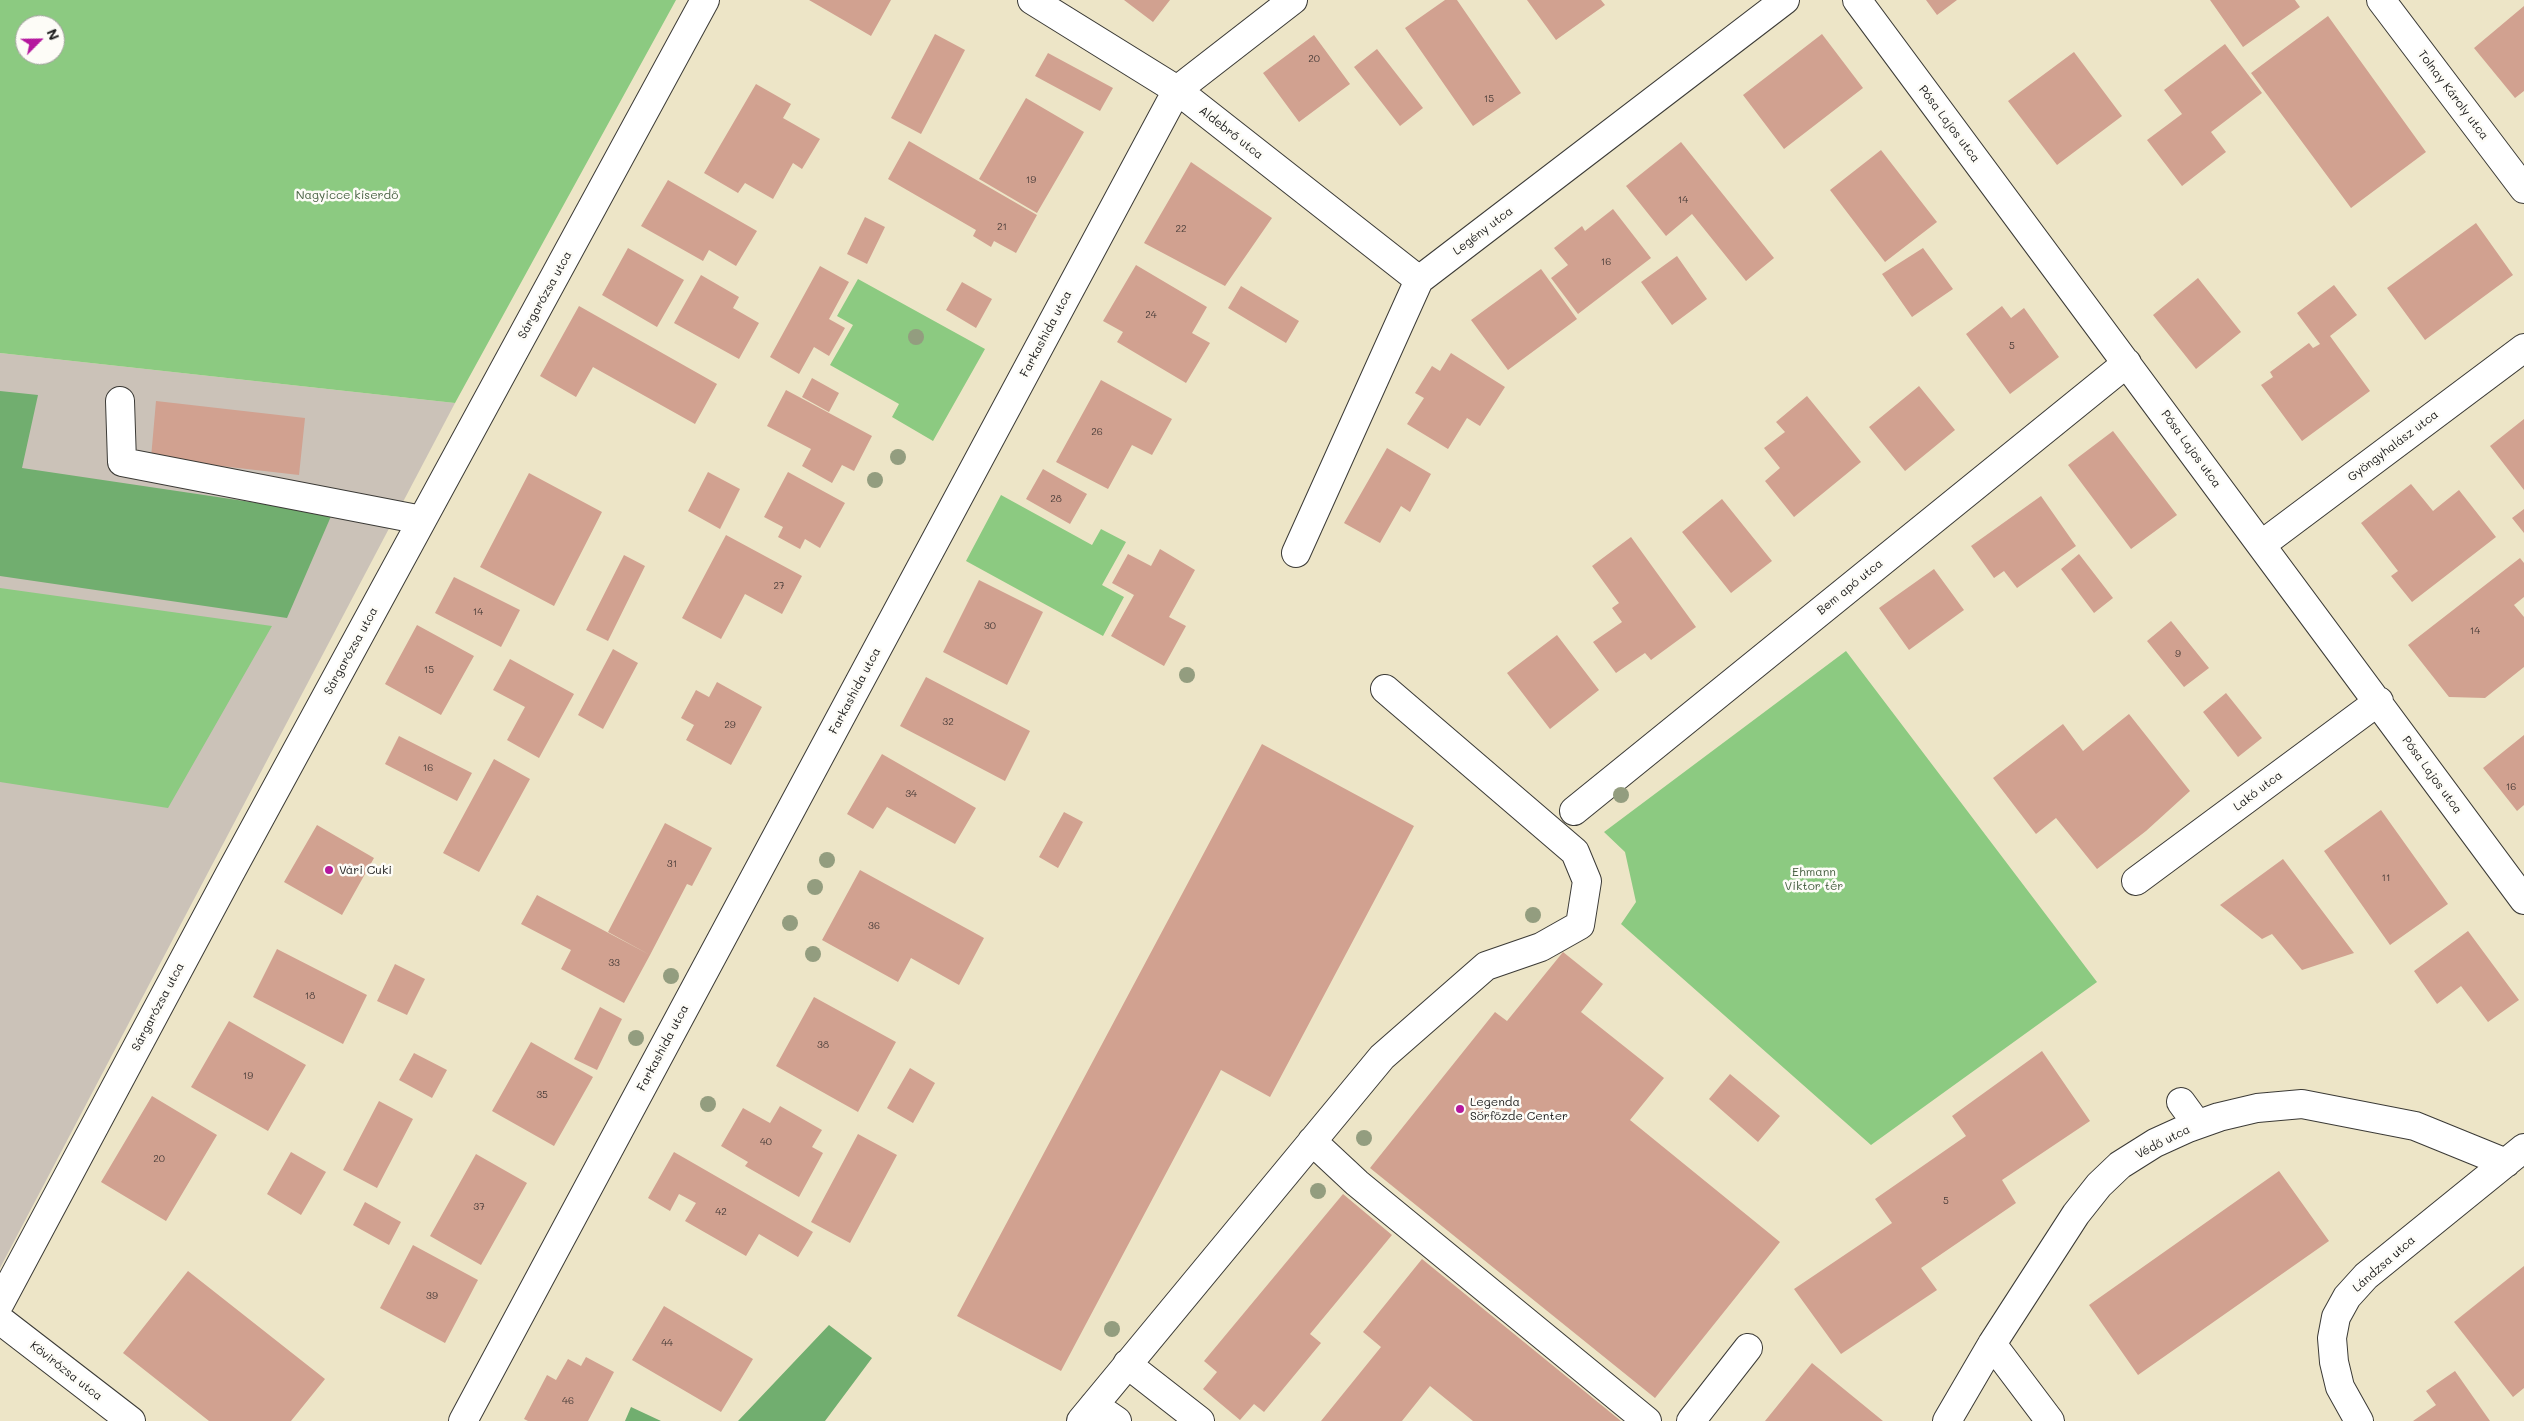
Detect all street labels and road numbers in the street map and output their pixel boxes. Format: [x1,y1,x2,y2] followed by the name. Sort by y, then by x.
[2415,47,2491,143] street label: Tolnay Károly utca
[1915,83,1983,165] street label: Pósa Lajos utca
[1196,104,1266,162] street label: Aldebrő utca
[1450,204,1516,258] street label: Legény utca
[515,249,575,341] street label: Sárgarózsa utca
[1017,288,1075,380] street label: Farkashida utca
[2158,407,2224,491] street label: Pósa Lajos utca
[2345,407,2441,485] street label: Gyöngyhalász utca
[1814,556,1886,618] street label: Bem apó utca
[321,605,381,697] street label: Sárgarózsa utca
[826,645,884,737] street label: Farkashida utca
[2399,733,2465,817] street label: Pósa Lajos utca
[2231,768,2285,814] street label: Lakó utca
[129,960,187,1054] street label: Sárgarózsa utca
[634,1002,692,1094] street label: Farkashida utca
[2133,1122,2193,1162] street label: Védő utca
[2350,1233,2418,1295] street label: Lándzsa utca
[27,1338,105,1404] street label: Kövirózsa utca

